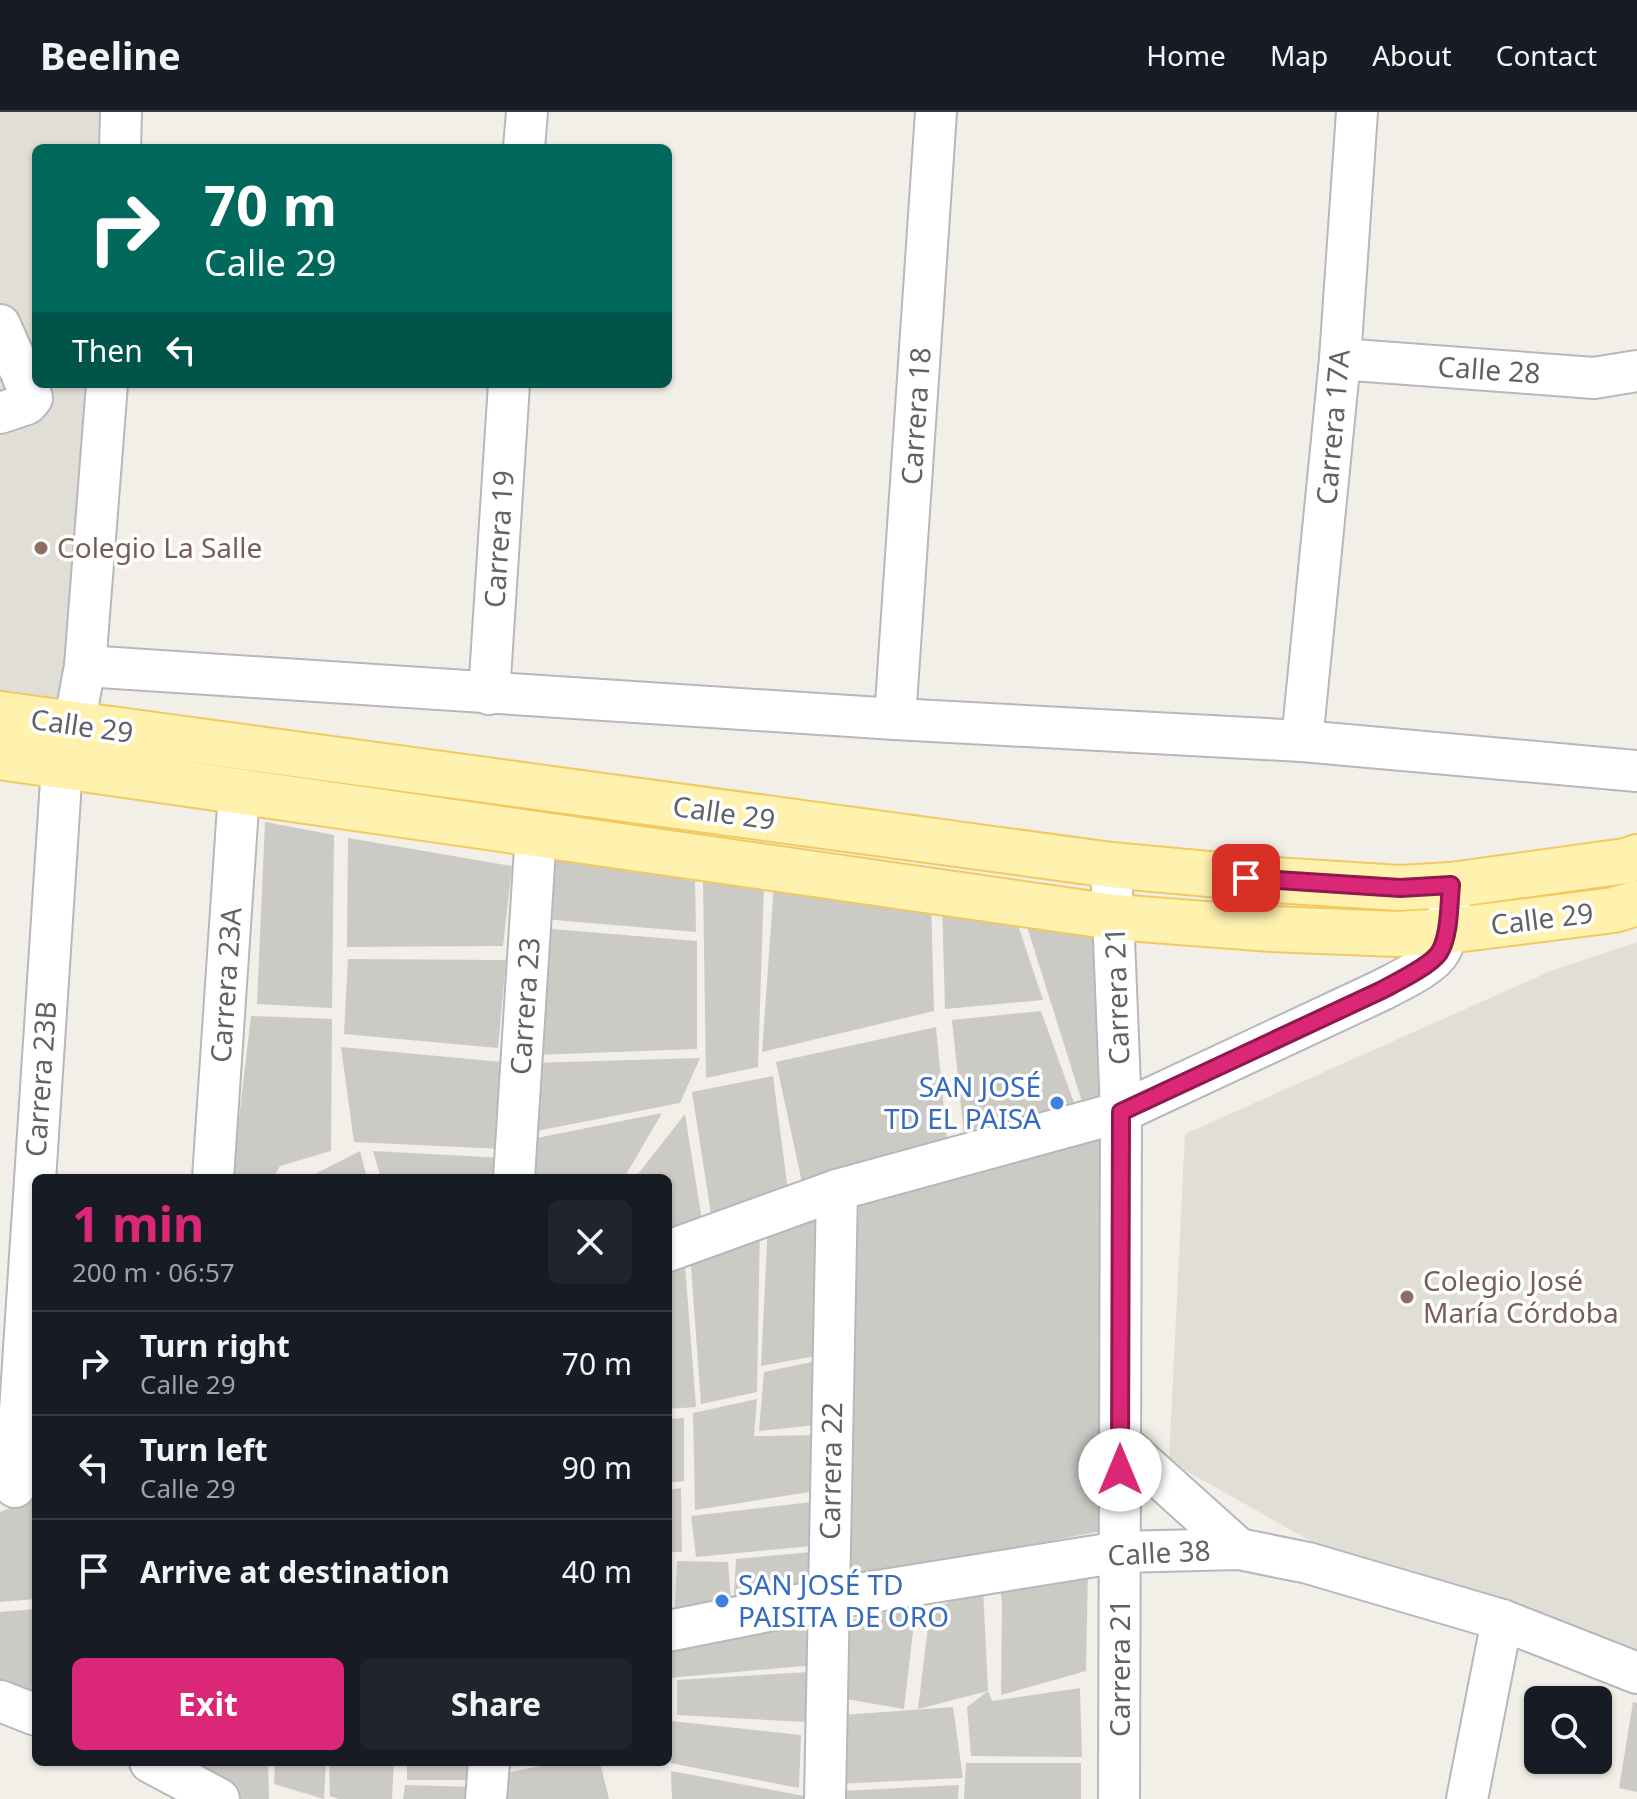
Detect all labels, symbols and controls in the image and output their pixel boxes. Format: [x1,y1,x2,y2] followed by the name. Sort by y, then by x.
[40,29,181,81] text: Beeline
[1146,36,1226,74] text: Home
[1270,36,1328,74] text: Map
[1372,36,1452,74] text: About
[1496,36,1597,74] text: Contact
[204,166,337,242] text: 70 m
[72,176,176,280] icon: right
[204,238,336,287] text: Calle 29
[159,328,203,372] icon: left
[72,330,143,371] text: Then
[891,346,939,486] street label: Carrera 18
[1436,346,1542,392] street label: Calle 28
[1306,348,1358,506] street label: Carrera 17A
[474,469,522,609] street label: Carrera 19
[57,528,262,566] place label: Colegio La Salle
[32,539,50,557] marker: Colegio La Salle
[29,699,136,751] street label: Calle 29
[671,786,778,838] street label: Calle 29
[1212,844,1280,912] pin
[1224,856,1268,900] icon: arrive
[1488,893,1595,943] street label: Calle 29
[201,906,249,1064] street label: Carrera 23A
[1095,927,1137,1066] street label: Carrera 21
[500,936,548,1076] street label: Carrera 23
[16,1000,64,1158] street label: Carrera 23B
[884,1067,1041,1137] place label: SAN JOSÉ TD EL PAISA
[1048,1094,1066,1112] marker: SAN JOSÉ TD EL PAISA
[72,1191,204,1256] text: 1 min
[548,1200,632,1284] button: close
[72,1254,235,1290] text: 200 m · 06:57
[1423,1261,1619,1331] place label: Colegio José María Córdoba
[1398,1288,1416,1306] marker: Colegio José María Córdoba
[140,1325,290,1366] text: Turn right
[72,1341,116,1385] icon: right
[562,1343,632,1384] text: 70 m
[140,1366,236,1402] text: Calle 29
[810,1402,850,1540] street label: Carrera 22
[1078,1428,1162,1512] position arrow
[140,1429,268,1470] text: Turn left
[72,1445,116,1489] icon: left
[562,1447,632,1488] text: 90 m
[140,1470,236,1506] text: Calle 29
[1107,1530,1211,1574] street label: Calle 38
[72,1549,116,1593] icon: arrive
[140,1551,450,1592] text: Arrive at destination
[562,1551,632,1592] text: 40 m
[738,1565,949,1635] place label: SAN JOSÉ TD PAISITA DE ORO
[713,1592,731,1610] marker: SAN JOSÉ TD PAISITA DE ORO
[1100,1599,1138,1737] street label: Carrera 21
[72,1658,344,1750] button: Exit
[360,1658,632,1750] button: Share
[1524,1686,1612,1774] map controls
[1524,1686,1612,1774] button: search

